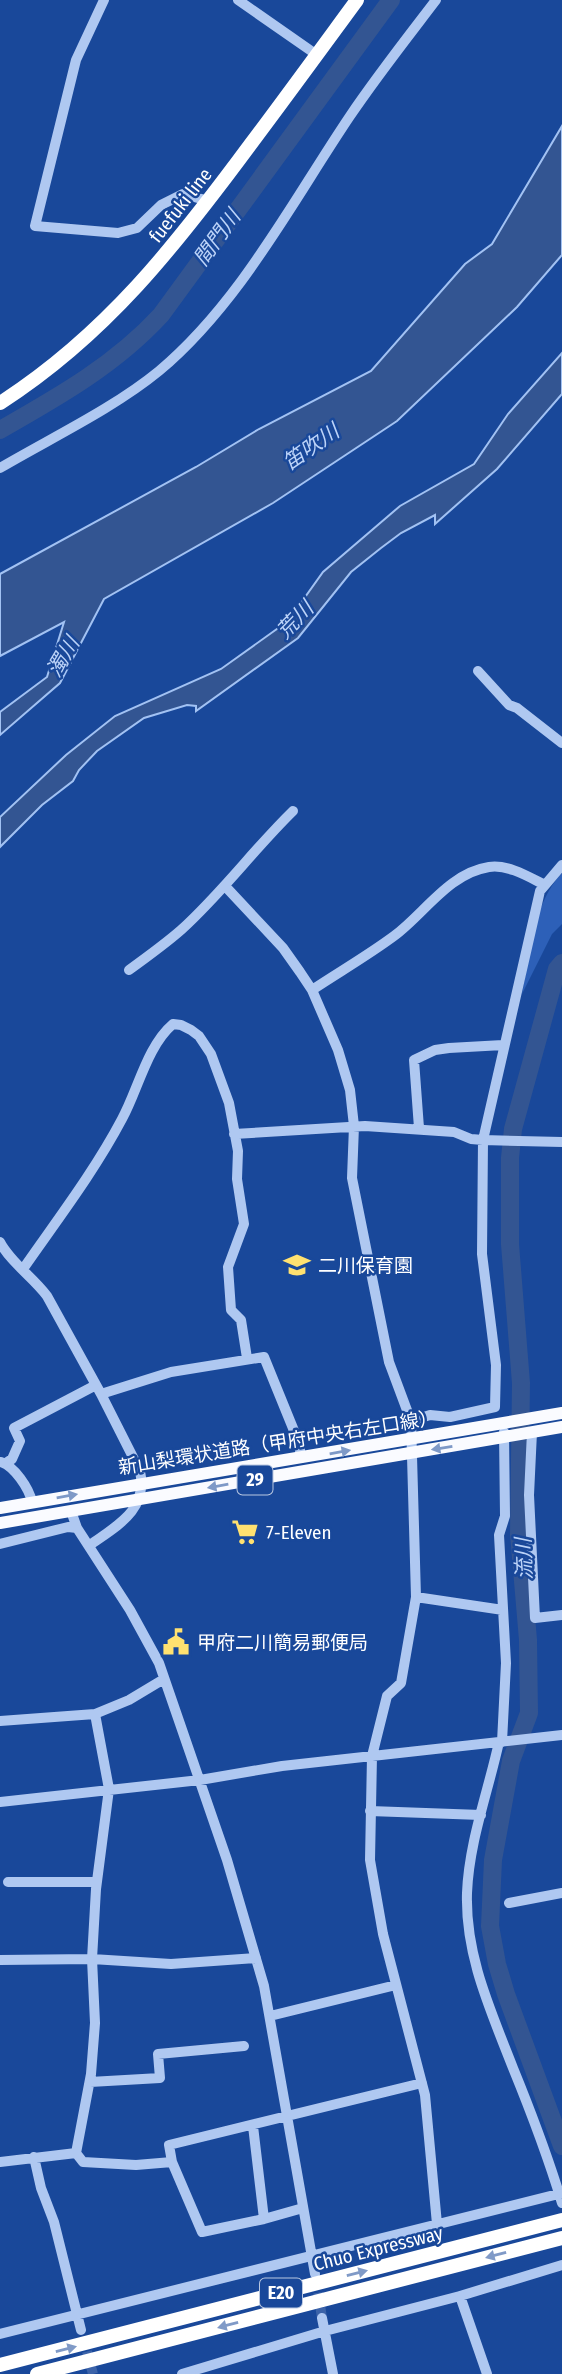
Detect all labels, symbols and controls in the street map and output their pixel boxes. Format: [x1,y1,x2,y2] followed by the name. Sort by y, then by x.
[144,163,217,247] street label: fuefuki line
[188,203,247,271] water label: 間門川
[278,417,346,476] water label: 笛吹川
[271,594,320,644] water label: 荒川
[41,631,86,682] water label: 濁川
[282,1250,312,1280] school or university icon: 二川保育園
[318,1254,413,1277] place label: 二川保育園
[117,1406,439,1479] street label: 新山梨環状道路（甲府中央右左口線）
[431,1442,453,1453] one-way arrow
[329,1446,351,1457] one-way arrow
[238,1465,272,1494] road number: 29
[207,1481,229,1492] one-way arrow
[56,1490,78,1501] one-way arrow
[230,1517,260,1547] supermarket icon: 7-Eleven
[266,1521,332,1544] place label: 7-Eleven
[510,1536,538,1580] water label: 流川
[161,1627,191,1657] public building icon: 甲府二川簡易郵便局
[197,1631,368,1654] place label: 甲府二川簡易郵便局
[311,2221,446,2276] street label: Chuo Expressway
[485,2250,507,2261] one-way arrow
[347,2267,369,2278] one-way arrow
[260,2278,302,2308] road number: E20
[217,2320,238,2330] one-way arrow
[55,2343,77,2354] one-way arrow

